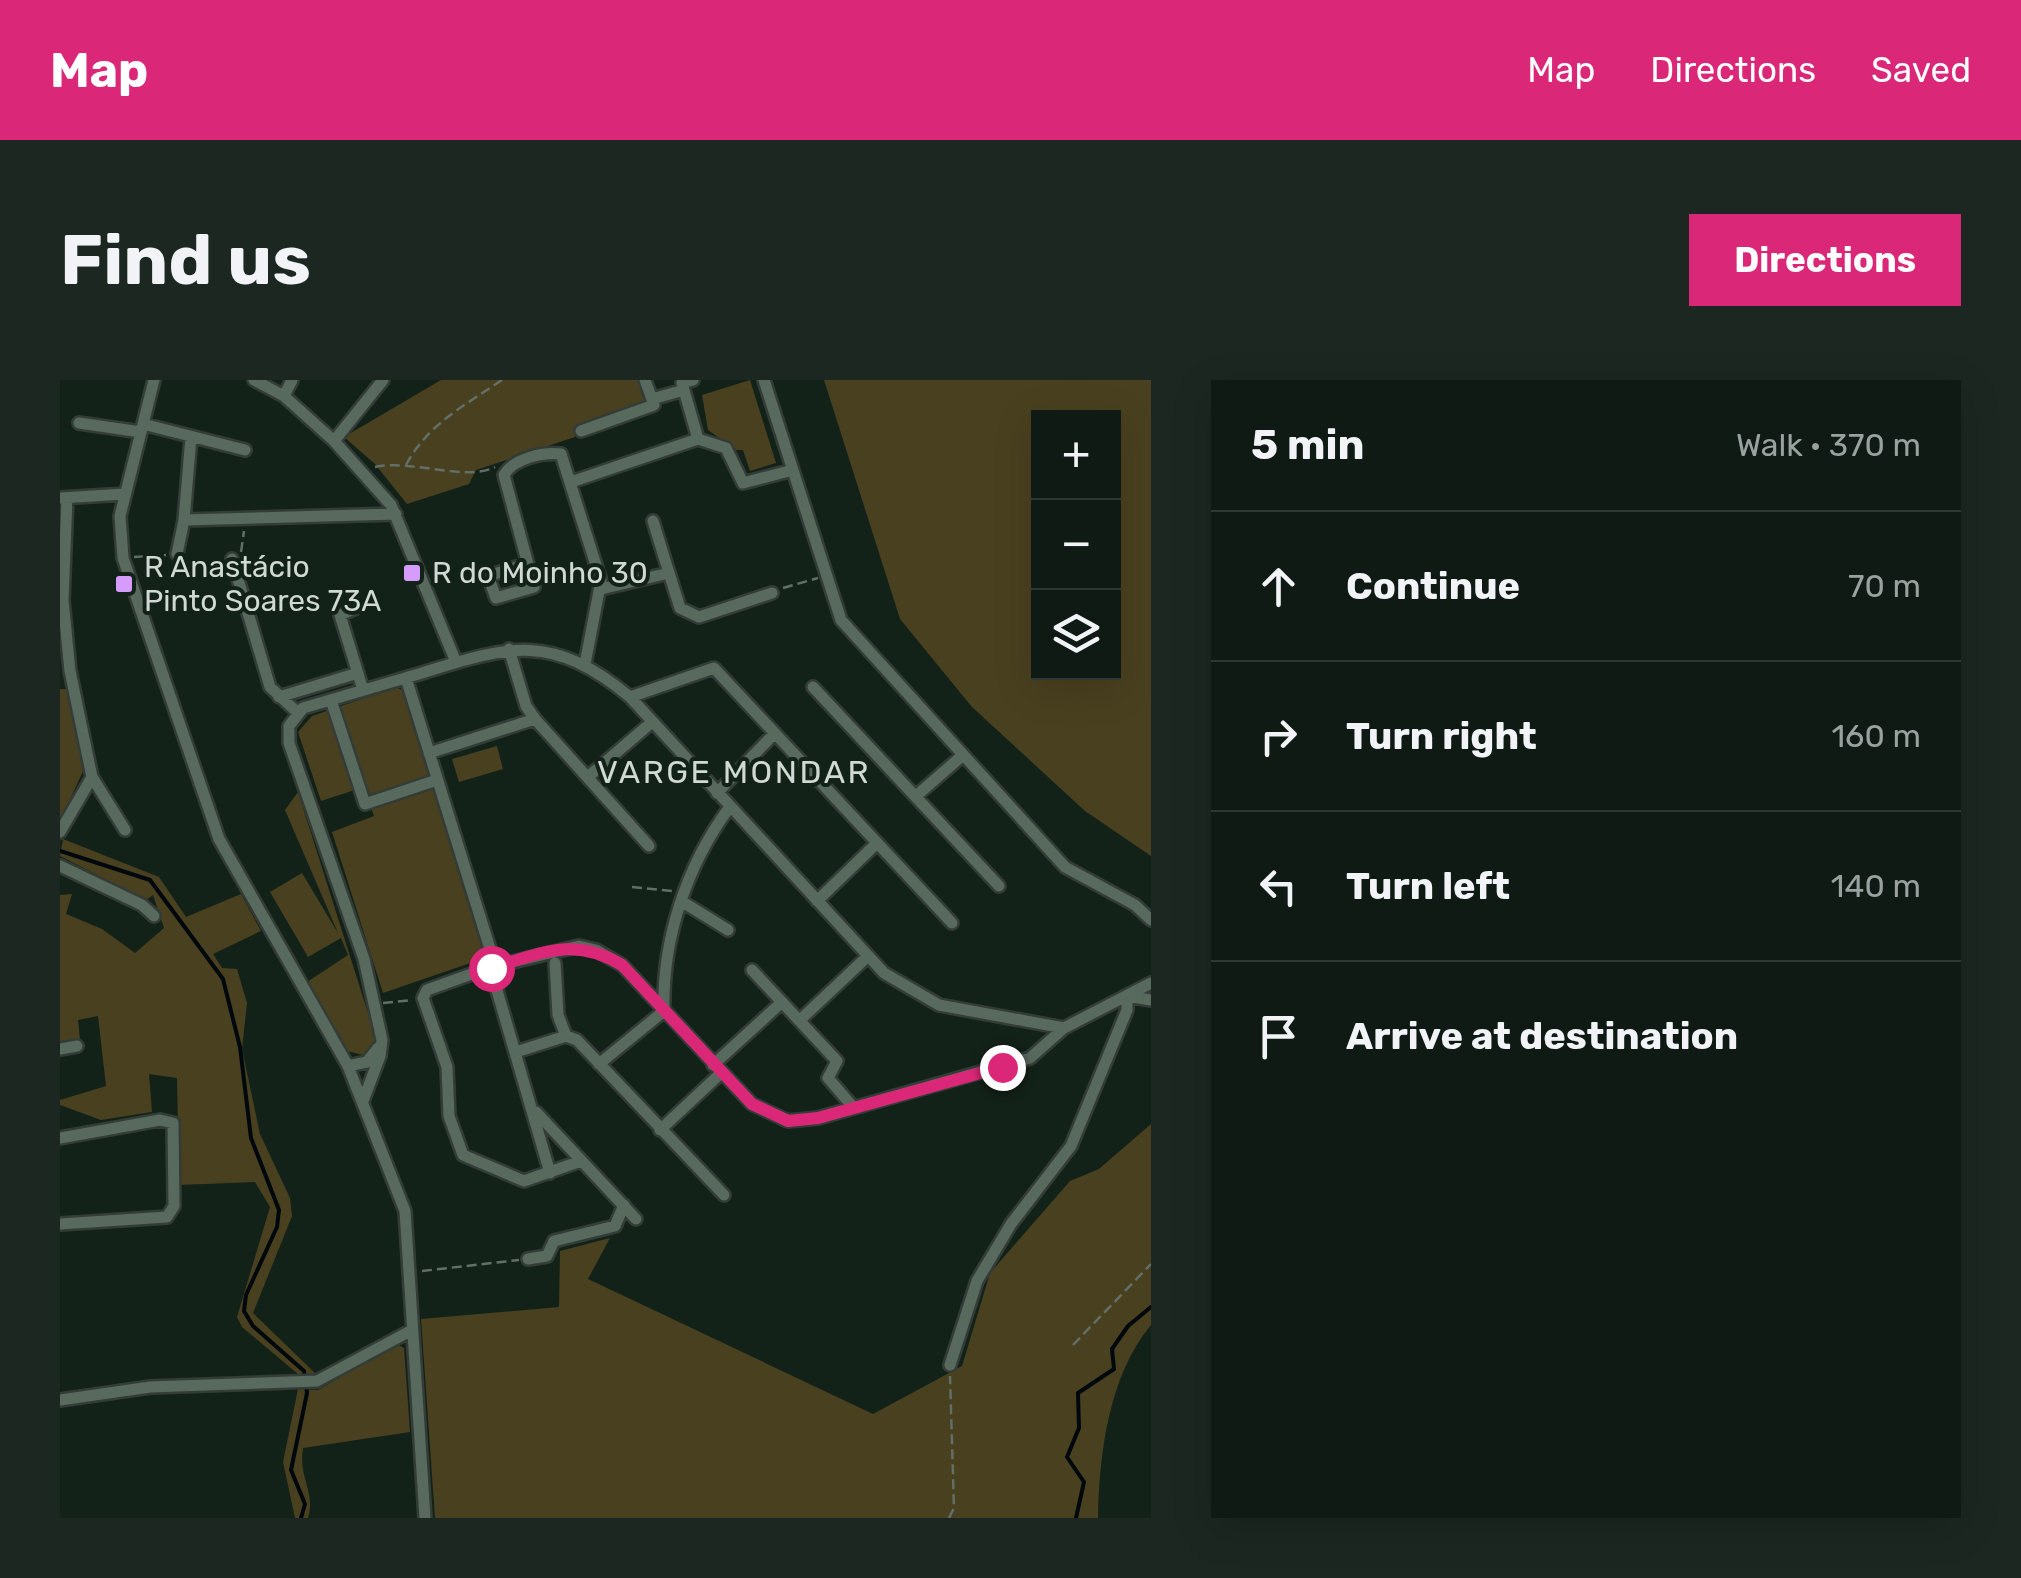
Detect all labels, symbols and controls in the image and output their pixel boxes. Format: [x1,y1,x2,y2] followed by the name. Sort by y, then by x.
[50,42,148,99] text: Map
[1527,49,1595,91] text: Map
[1650,49,1816,91] text: Directions
[1871,49,1971,91] text: Saved
[1689,214,1961,306] button: Directions
[60,219,311,302] text: Find us
[1031,410,1121,680] map controls
[1031,410,1121,500] button: +
[1251,420,1365,470] text: 5 min
[1736,426,1921,464] text: Walk · 370 m
[1031,500,1121,590] button: −
[144,549,381,619] place label: R Anastácio Pinto Soares 73A
[432,555,648,591] place label: R do Moinho 30
[1251,559,1306,614] icon: ahead
[401,562,423,584] marker: R do Moinho 30
[1346,563,1520,609] text: Continue
[1848,567,1921,605] text: 70 m
[113,573,135,595] marker: R Anastácio Pinto Soares 73A
[1031,590,1121,680] button: layers
[1251,709,1306,764] icon: right
[1346,713,1537,759] text: Turn right
[1831,717,1921,755] text: 160 m
[597,753,871,791] district label: VARGE MONDAR
[1251,859,1306,914] icon: left
[1346,863,1510,909] text: Turn left
[1831,867,1921,905] text: 140 m
[469,946,515,992] route start
[1251,1009,1306,1064] icon: arrive
[1346,1013,1738,1059] text: Arrive at destination
[980,1045,1026,1091] route end

